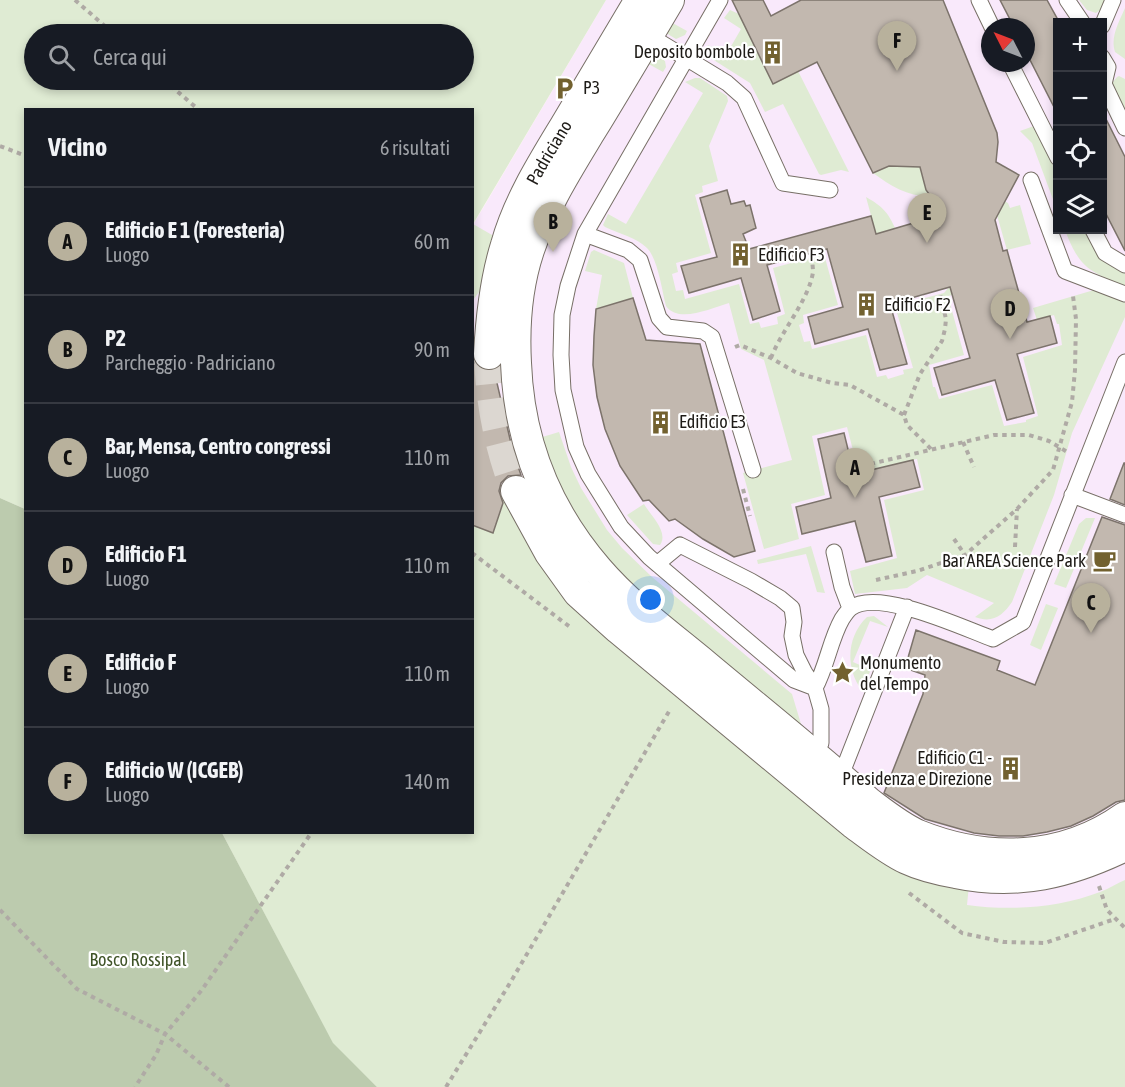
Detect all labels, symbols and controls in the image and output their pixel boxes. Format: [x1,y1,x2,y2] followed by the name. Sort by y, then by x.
[981,18,1035,72] north arrow
[1053,18,1107,234] map controls
[1053,18,1107,72] button: +
[878,22,916,71] pin: F
[24,24,474,90] search box
[760,39,786,65] building icon: Deposito bombole
[45,41,78,74] icon: search
[634,41,755,62] place label: Deposito bombole
[93,44,167,70] text: Cerca qui
[1053,72,1107,126] button: −
[552,75,578,101] parking icon: P3
[583,77,600,98] place label: P3
[522,116,576,188] street label: Padriciano
[1053,126,1107,180] button: locate
[48,132,107,162] text: Vicino
[380,136,450,159] text: 6 risultati
[1053,180,1107,234] button: layers
[908,194,946,243] pin: E
[534,202,572,252] pin: B
[105,217,285,243] text: Edificio E 1 (Foresteria)
[63,230,72,253] text: A
[414,230,450,253] text: 60 m
[727,242,753,268] building icon: Edificio F3
[105,243,149,266] text: Luogo
[758,244,825,265] place label: Edificio F3
[990,290,1030,339] pin: D
[853,292,879,318] building icon: Edificio F2
[884,294,951,315] place label: Edificio F2
[105,325,126,351] text: P2
[63,338,72,361] text: B
[414,338,450,361] text: 90 m
[105,351,275,374] text: Parcheggio · Padriciano
[648,409,674,435] building icon: Edificio E3
[679,411,746,432] place label: Edificio E3
[105,433,331,459] text: Bar, Mensa, Centro congressi
[63,446,72,469] text: C
[405,446,450,469] text: 110 m
[836,448,874,498] pin: A
[105,459,149,482] text: Luogo
[105,541,187,567] text: Edificio F1
[1091,548,1117,574] cafe icon: Bar AREA Science Park
[942,550,1086,571] place label: Bar AREA Science Park
[62,554,73,577] text: D
[405,554,450,577] text: 110 m
[105,567,149,590] text: Luogo
[1072,584,1110,633] pin: C
[636,585,665,614] your location
[105,649,176,675] text: Edificio F
[860,652,941,694] place label: Monumento del Tempo
[829,660,855,686] place icon: Monumento del Tempo
[63,662,72,685] text: E
[405,662,450,685] text: 110 m
[105,675,149,698] text: Luogo
[842,747,992,789] place label: Edificio C1 - Presidenza e Direzione
[997,755,1023,781] building icon: Edificio C1 - Presidenza e Direzione
[105,757,244,783] text: Edificio W (ICGEB)
[63,770,72,793] text: F
[405,770,450,793] text: 140 m
[105,783,149,806] text: Luogo
[90,949,187,970] park label: Bosco Rossipal

